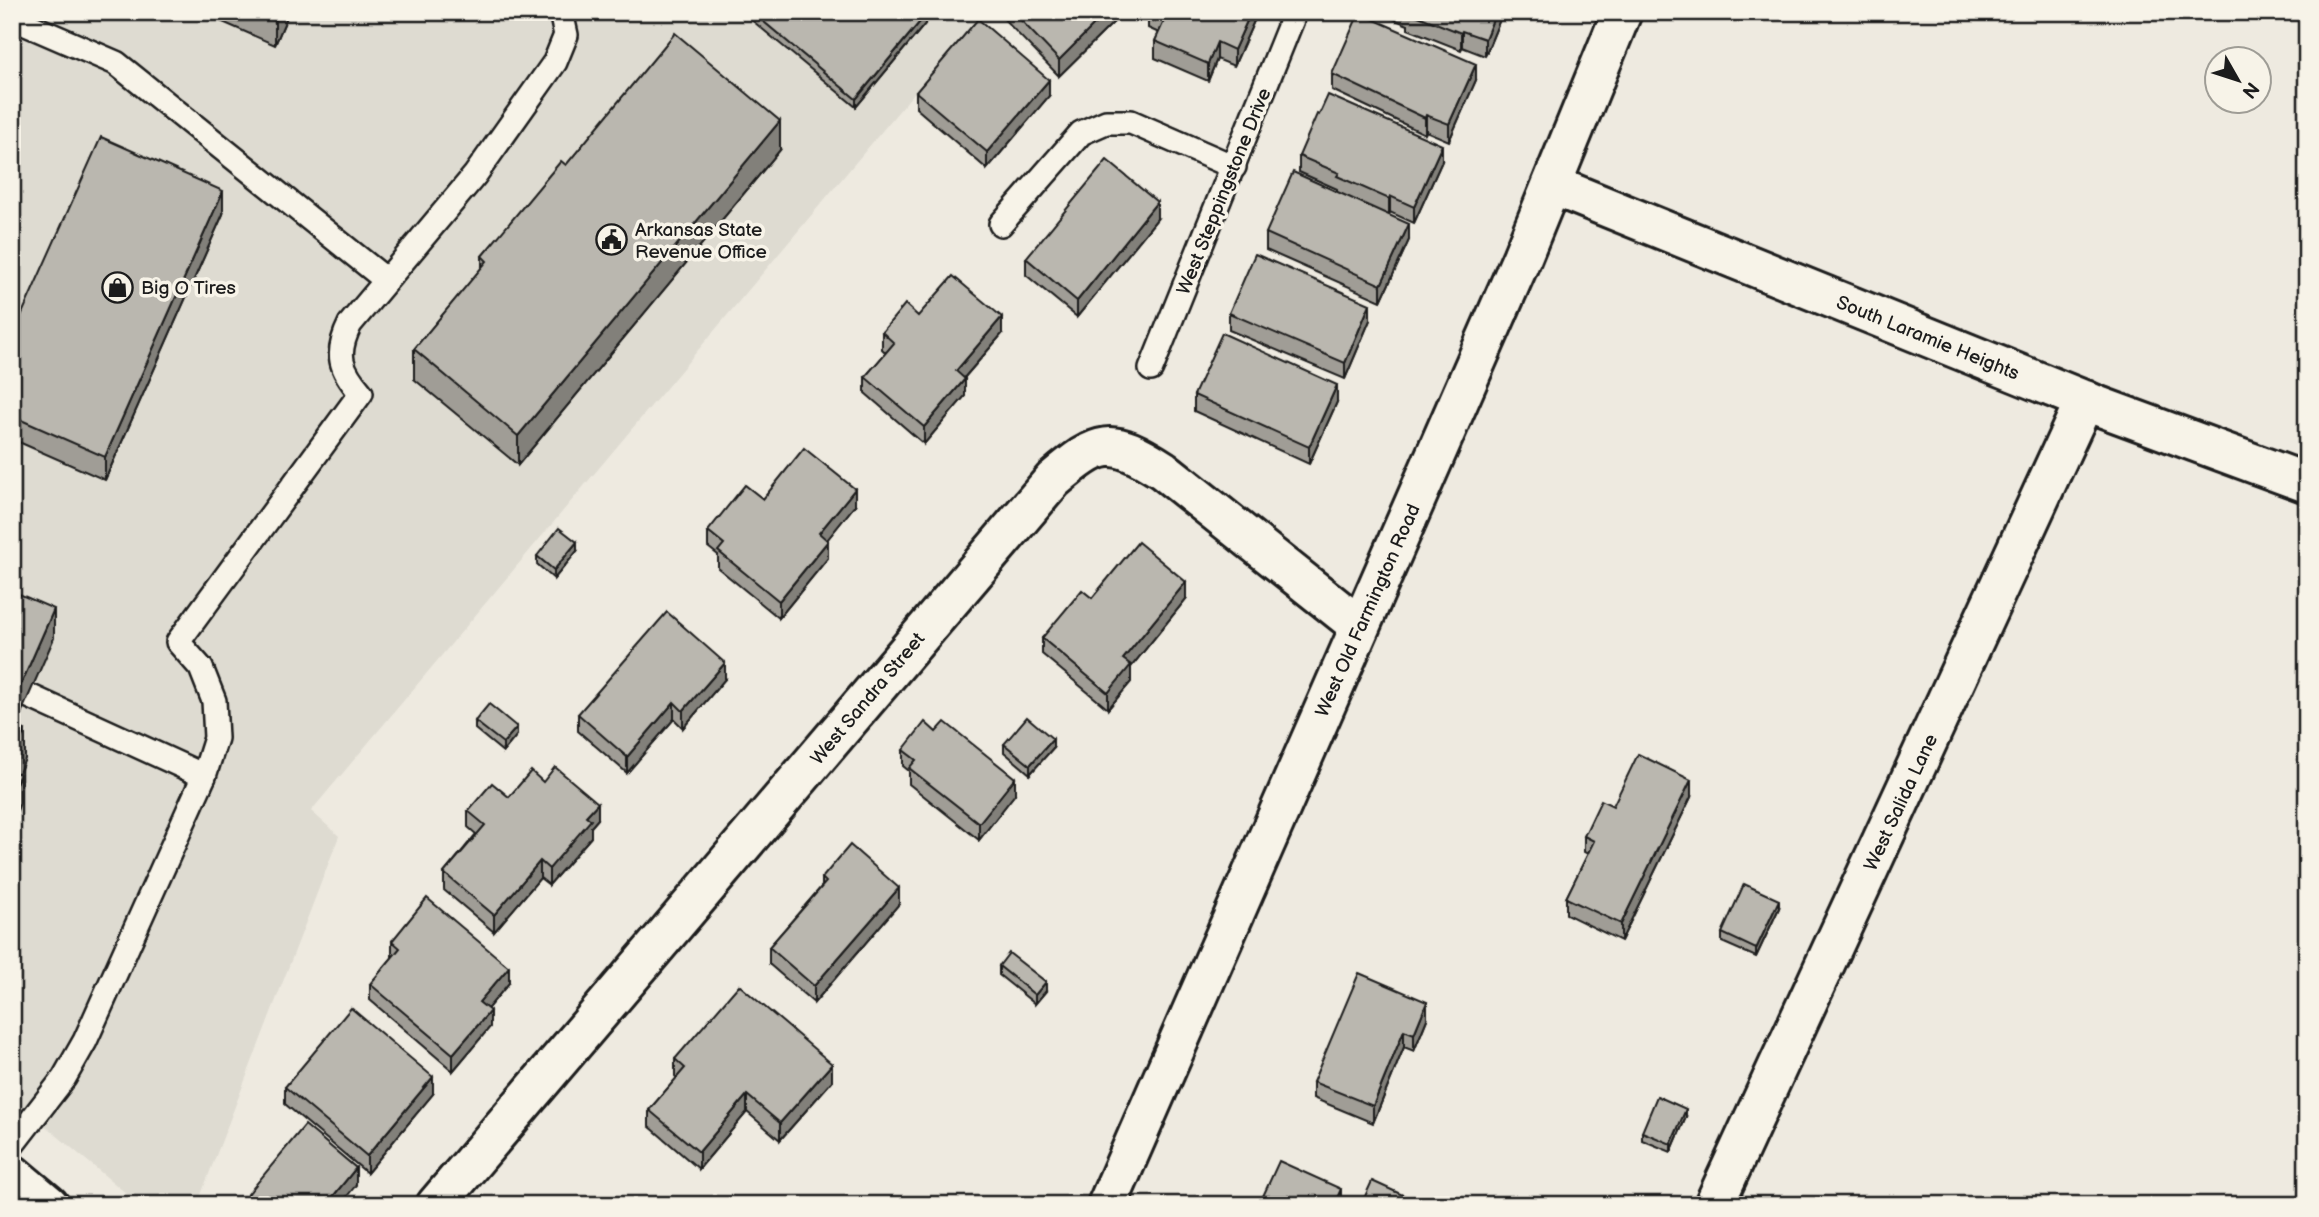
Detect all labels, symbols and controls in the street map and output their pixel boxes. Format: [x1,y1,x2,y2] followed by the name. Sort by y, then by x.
[2204,46,2274,116] north arrow
[2237,77,2263,103] text: N
[1172,85,1276,298] street label: West Steppingstone Drive
[635,219,767,264] place label: Arkansas State Revenue Office
[595,223,629,257] public building icon: Arkansas State Revenue Office
[101,270,135,304] shop icon: Big O Tires
[141,277,236,300] place label: Big O Tires
[1833,291,2022,386] street label: South Laramie Heights
[1311,501,1426,721] street label: West Old Farmington Road
[806,628,930,770] street label: West Sandra Street
[1860,731,1943,875] street label: West Salida Lane

